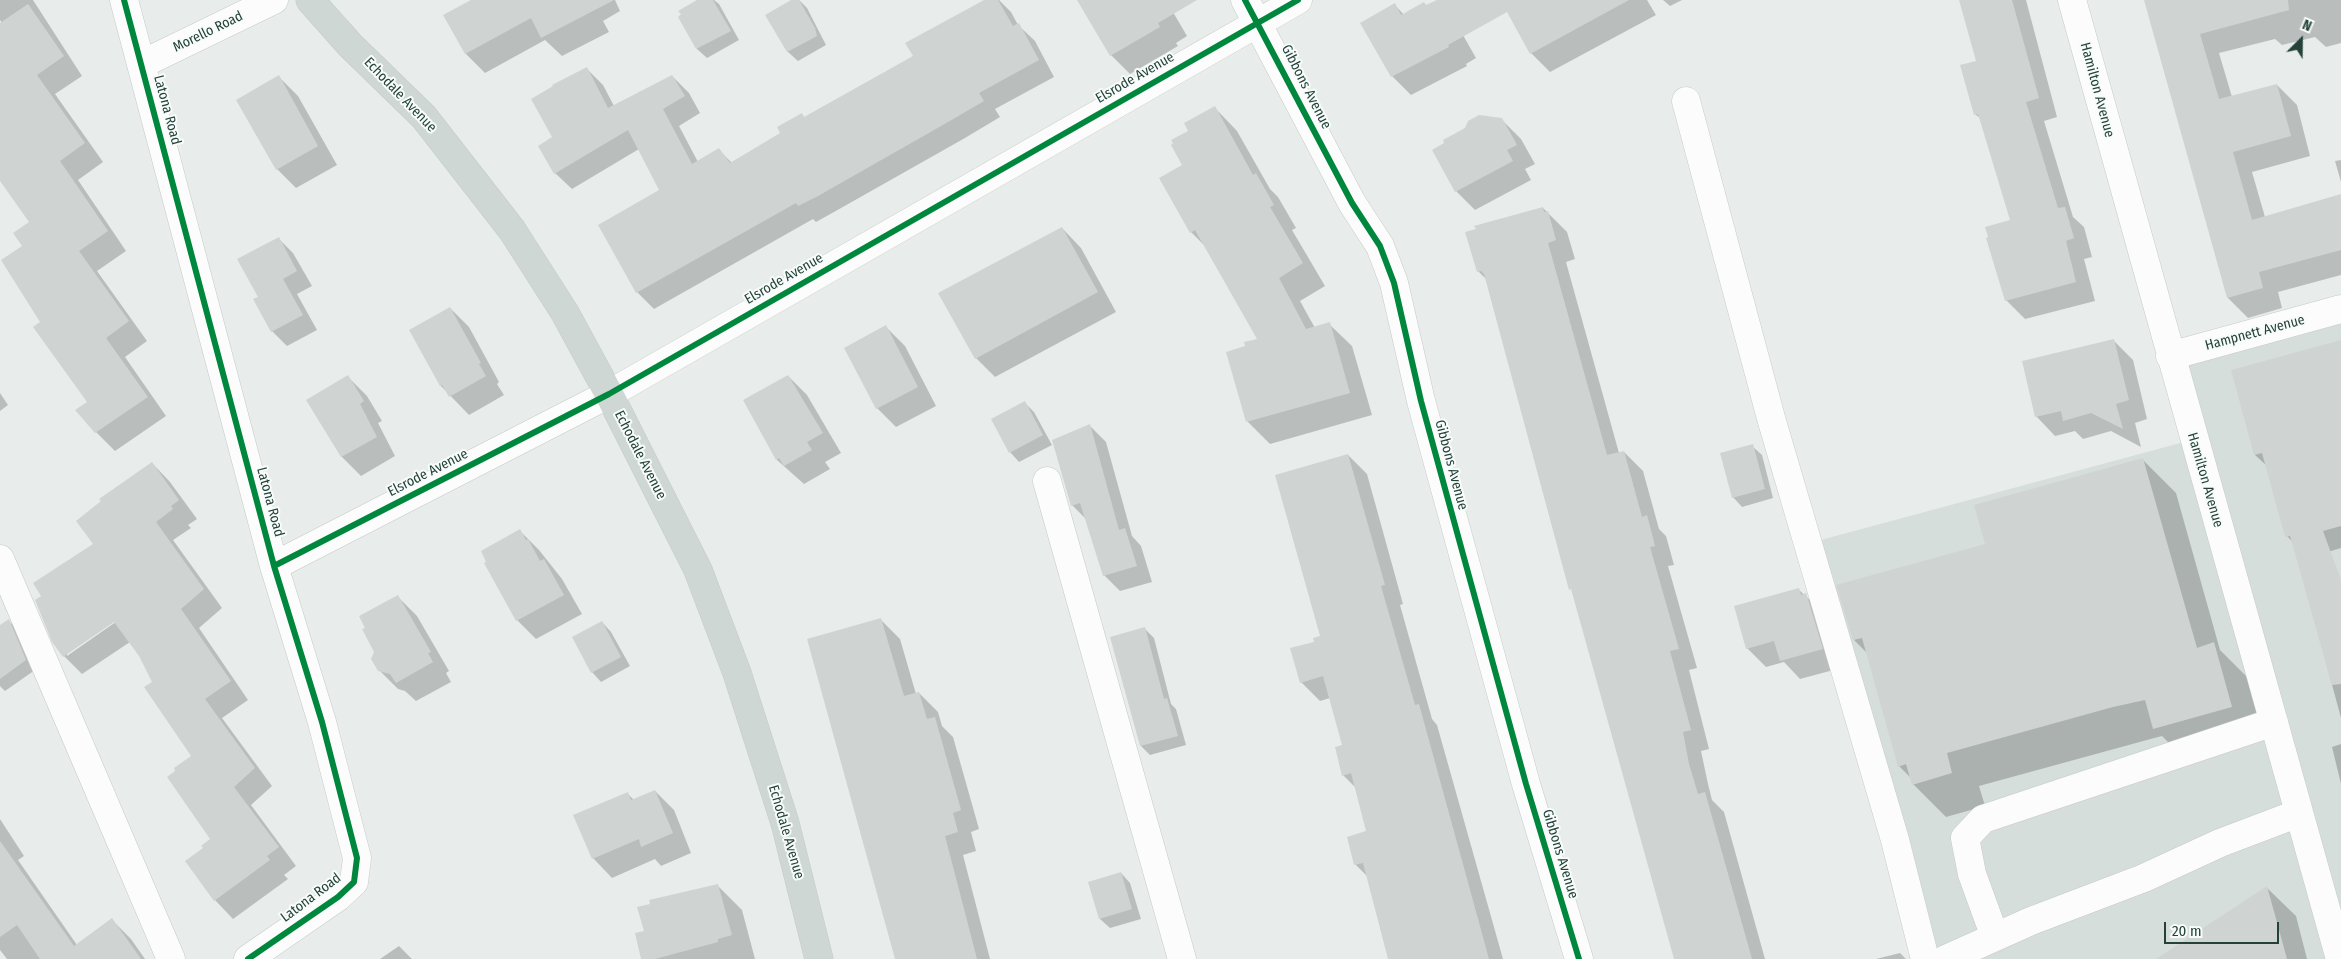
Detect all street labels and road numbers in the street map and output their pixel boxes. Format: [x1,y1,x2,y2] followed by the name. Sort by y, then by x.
[170,8,246,56] street label: Morello Road
[2076,41,2118,139] street label: Hamilton Avenue
[1278,42,1334,132] street label: Gibbons Avenue
[1093,49,1177,107] street label: Elsrode Avenue
[360,54,440,136] street label: Echodale Avenue
[150,73,184,147] street label: Latona Road
[742,250,826,308] street label: Elsrode Avenue
[2203,312,2307,354] street label: Hampnett Avenue
[610,408,670,502] street label: Echodale Avenue
[1431,418,1471,512] street label: Gibbons Avenue
[2183,431,2227,529] street label: Hamilton Avenue
[385,446,471,500] street label: Elsrode Avenue
[253,465,287,539] street label: Latona Road
[765,783,807,881] street label: Echodale Avenue
[1538,807,1582,901] street label: Gibbons Avenue
[277,870,345,926] street label: Latona Road

